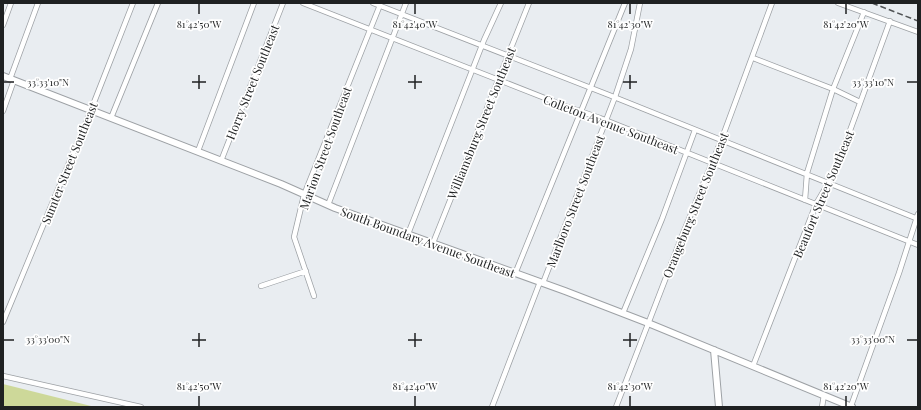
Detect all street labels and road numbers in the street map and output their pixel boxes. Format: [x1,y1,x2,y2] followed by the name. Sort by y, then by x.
[222,21,283,142] street label: Horry Street Southeast
[443,44,519,202] street label: Williamsburg Street Southeast
[295,84,355,212] street label: Marion Street Southeast
[541,91,682,157] street label: Colleton Avenue Southeast
[37,99,101,227] street label: Sumter Street Southeast
[789,127,857,260] street label: Beaufort Street Southeast
[658,129,732,280] street label: Orangeburg Street Southeast
[542,132,608,270] street label: Marlboro Street Southeast
[338,203,518,281] street label: South Boundary Avenue Southeast

